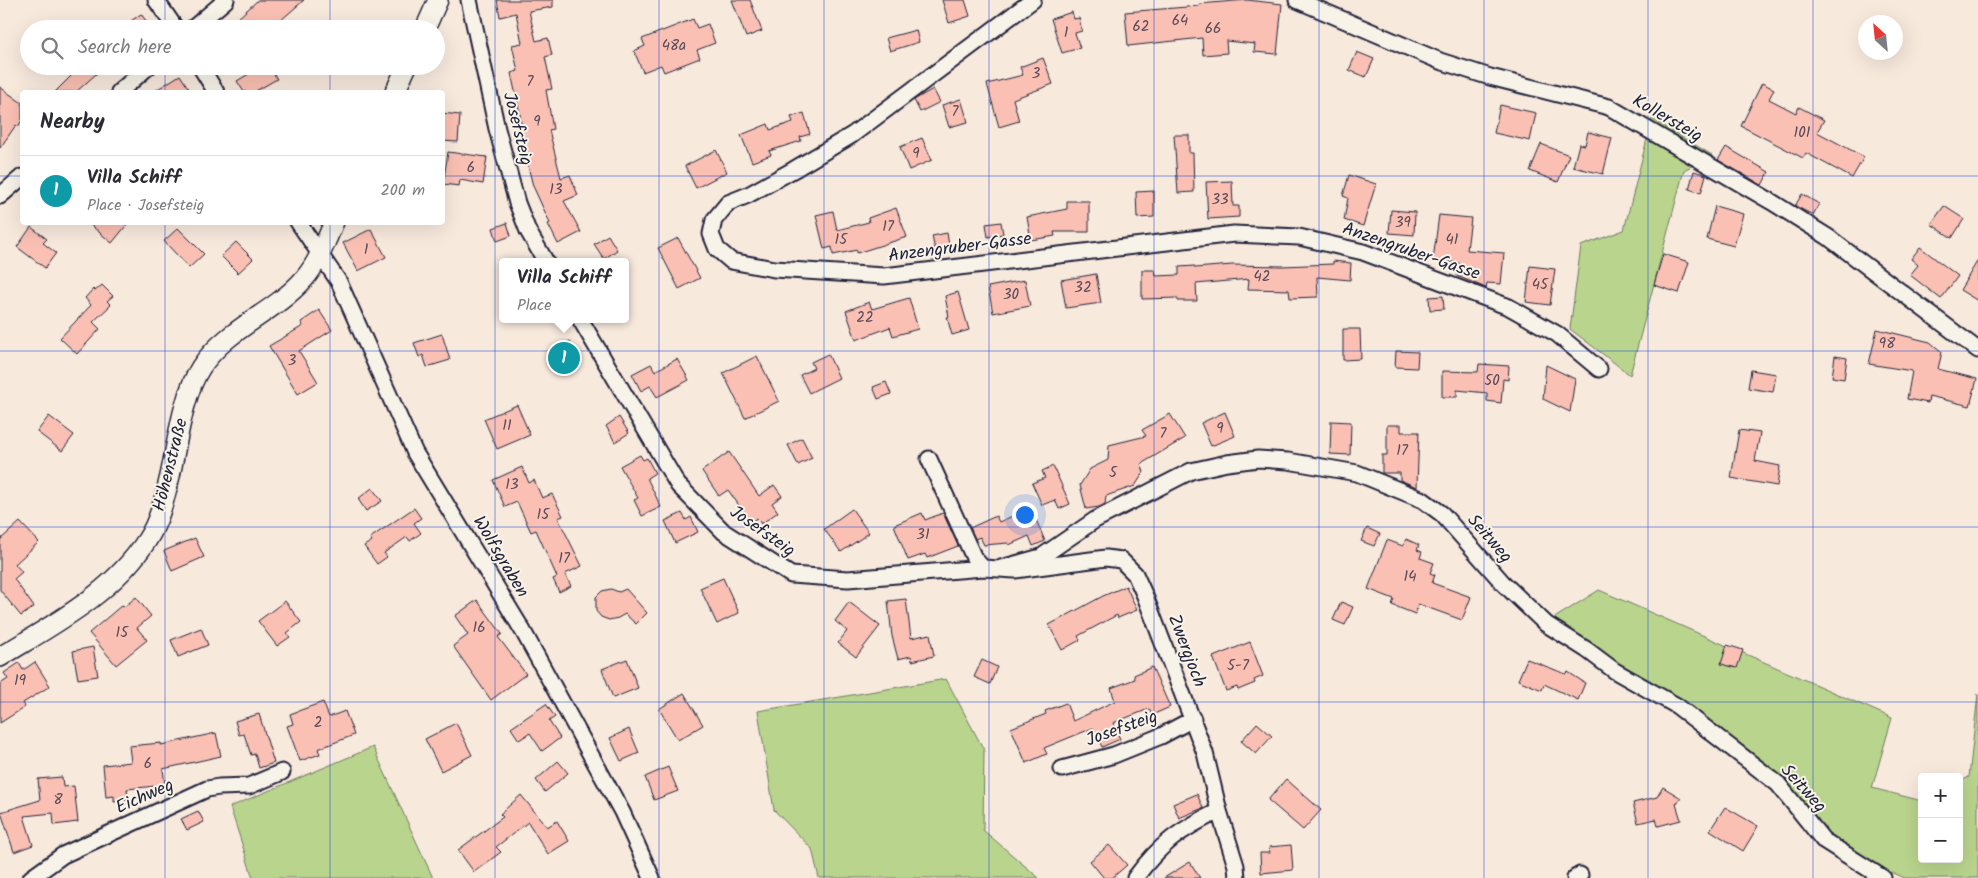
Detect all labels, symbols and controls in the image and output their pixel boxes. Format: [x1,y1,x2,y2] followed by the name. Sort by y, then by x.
[1172,9,1188,33] house number: 64
[1132,15,1150,39] house number: 62
[1858,15,1903,60] north arrow
[1205,17,1221,41] house number: 66
[20,20,445,75] search box
[1064,21,1069,45] house number: 1
[78,33,172,63] text: Search here
[38,34,66,62] icon: search
[662,34,686,58] house number: 48a
[1032,62,1041,86] house number: 3
[527,70,535,94] house number: 7
[1626,87,1708,151] street label: Kollersteig
[494,89,540,169] street label: Josefsteig
[952,100,960,124] house number: 7
[40,106,105,139] text: Nearby
[533,110,541,134] house number: 9
[1794,121,1811,145] house number: 101
[912,142,920,166] house number: 9
[467,156,475,180] house number: 6
[87,163,181,193] text: Villa Schiff
[54,178,58,203] text: 1
[381,178,425,203] text: 200 m
[549,178,563,202] house number: 13
[1211,188,1229,212] house number: 33
[87,193,204,218] text: Place · Josefsteig
[1395,211,1412,235] house number: 39
[882,215,895,239] house number: 17
[1338,215,1484,289] street label: Anzengruber-Gasse
[887,225,1033,271] street label: Anzengruber-Gasse
[835,228,848,252] house number: 15
[1446,228,1459,252] house number: 41
[364,238,369,262] house number: 1
[499,258,629,323] popup
[517,263,611,293] text: Villa Schiff
[1254,265,1270,289] house number: 42
[1532,273,1549,297] house number: 45
[1074,276,1092,300] house number: 32
[1003,283,1020,307] house number: 30
[517,293,551,318] text: Place
[856,306,874,330] house number: 22
[1879,332,1896,356] house number: 98
[548,339,580,377] pin: 1
[288,349,297,373] house number: 3
[1484,369,1500,393] house number: 50
[502,414,512,438] house number: 11
[145,415,197,515] street label: Höhenstraße
[1216,417,1224,441] house number: 9
[1160,422,1168,446] house number: 7
[1396,439,1409,463] house number: 17
[1109,461,1118,485] house number: 5
[505,473,519,497] house number: 13
[723,499,801,565] street label: Josefsteig
[1012,502,1038,528] your location
[537,503,550,527] house number: 15
[1459,508,1519,570] street label: Seitweg
[464,510,536,604] street label: Wolfsgraben
[916,523,930,547] house number: 31
[558,547,571,571] house number: 17
[1404,565,1416,589] house number: 14
[1159,610,1213,692] street label: Zwergjoch
[472,616,486,640] house number: 16
[116,621,129,645] house number: 15
[1227,654,1250,678] house number: 5-7
[14,669,27,693] house number: 19
[1082,703,1162,755] street label: Josefsteig
[314,711,322,735] house number: 2
[144,752,152,776] house number: 6
[1773,758,1833,820] street label: Seitweg
[111,771,179,823] street label: Eichweg
[1918,773,1963,863] map controls
[1918,773,1963,818] button: +
[53,788,63,812] house number: 8
[1918,818,1963,863] button: −

